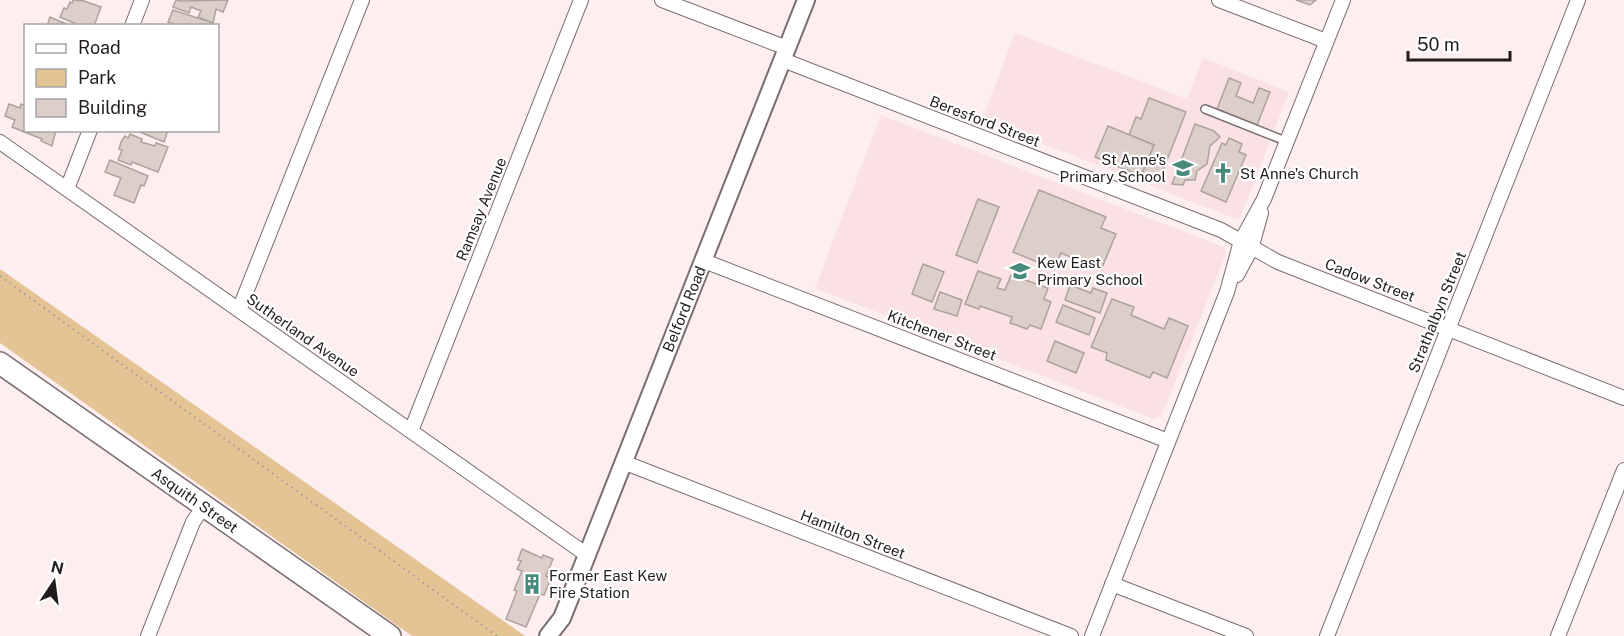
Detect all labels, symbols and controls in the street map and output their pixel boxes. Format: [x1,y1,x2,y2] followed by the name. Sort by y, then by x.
[24,24,219,132] legend
[1408,24,1510,62] scale bar
[1417,34,1460,55] text: 50 m
[78,37,121,58] text: Road
[78,67,116,88] text: Park
[927,92,1043,150] street label: Beresford Street
[78,97,147,118] text: Building
[1060,151,1166,185] place label: St Anne's Primary School
[453,155,509,263] street label: Ramsay Avenue
[1171,156,1195,180] school or university icon: St Anne's Primary School
[1211,161,1235,185] church icon: St Anne's Church
[1240,165,1359,182] place label: St Anne's Church
[1405,249,1469,375] street label: Strathalbyn Street
[1037,254,1143,288] place label: Kew East Primary School
[1323,255,1418,305] street label: Cadow Street
[1008,259,1032,283] school or university icon: Kew East Primary School
[659,264,709,354] street label: Belford Road
[244,290,362,380] street label: Sutherland Avenue
[885,306,999,364] street label: Kitchener Street
[149,464,242,536] street label: Asquith Street
[798,506,908,562] street label: Hamilton Street
[24,552,84,612] north arrow
[49,557,65,579] text: N
[549,567,668,601] place label: Former East Kew Fire Station
[520,572,544,596] building icon: Former East Kew Fire Station

